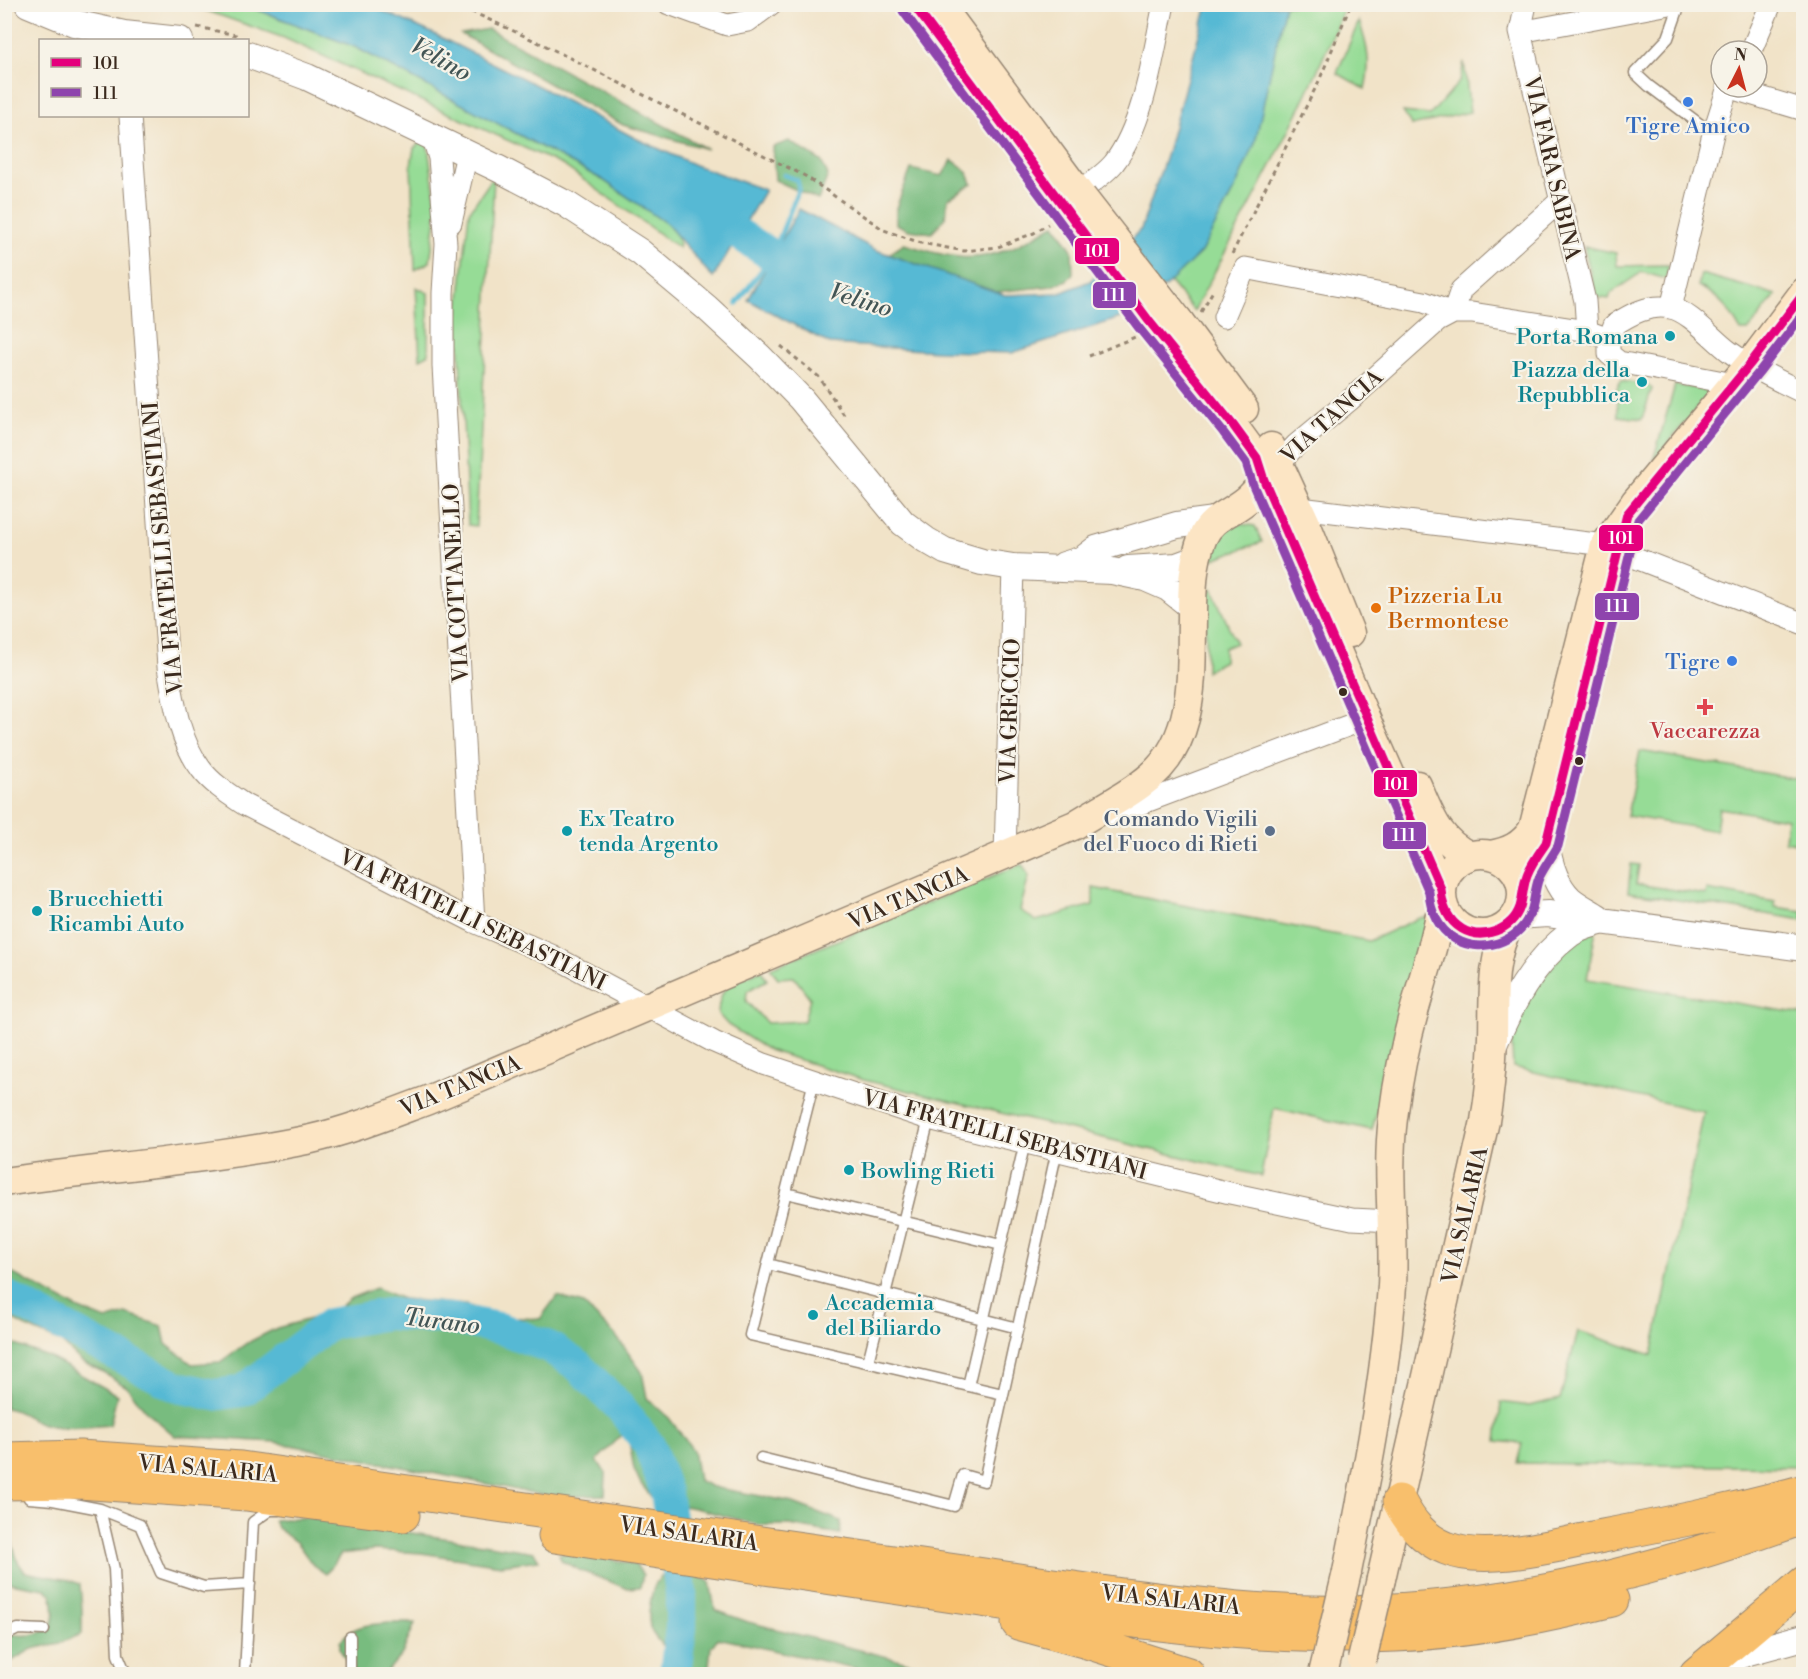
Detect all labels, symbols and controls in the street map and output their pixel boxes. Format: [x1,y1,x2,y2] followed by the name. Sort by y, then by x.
[405,31,476,89] water label: Velino
[39,39,249,117] legend
[1709,39,1769,99] north arrow
[1733,44,1748,66] text: N
[93,52,120,75] text: 101
[1517,73,1586,264] street label: VIA FARA SABINA
[93,82,118,105] text: 111
[1681,95,1695,109] marker: Tigre Amico
[1626,113,1750,140] place label: Tigre Amico
[1074,237,1120,265] line badge: 101
[1084,242,1110,262] text: 101
[826,277,896,325] water label: Velino
[1092,281,1137,309] line badge: 111
[1102,286,1126,306] text: 111
[1516,324,1659,351] place label: Porta Romana
[1663,329,1677,343] marker: Porta Romana
[1512,357,1631,409] place label: Piazza della Repubblica
[1275,364,1389,471] street label: VIA TANCIA
[1635,375,1649,389] marker: Piazza della Repubblica
[137,400,190,696] street label: VIA FRATELLI SEBASTIANI
[438,483,475,684] street label: VIA COTTANELLO
[1598,524,1644,552] line badge: 101
[1608,529,1634,549] text: 101
[1387,583,1509,635] place label: Pizzeria Lu Bermontese
[1594,592,1640,621] line badge: 111
[1605,597,1629,617] text: 111
[1369,601,1383,615] marker: Pizzeria Lu Bermontese
[994,638,1027,785] street label: VIA GRECCIO
[1665,649,1720,676] place label: Tigre
[1725,654,1739,668] marker: Tigre
[1337,686,1349,698] unlabelled marker
[1698,700,1712,714] marker: Vaccarezza
[1648,718,1761,745] place label: Vaccarezza
[1573,755,1585,767] unlabelled marker
[1373,769,1418,798] line badge: 101
[1383,775,1409,795] text: 101
[579,806,719,858] place label: Ex Teatro tenda Argento
[1083,806,1258,858] place label: Comando Vigili del Fuoco di Rieti
[1382,821,1427,850] line badge: 111
[560,824,574,838] marker: Ex Teatro tenda Argento
[1263,824,1277,838] marker: Comando Vigili del Fuoco di Rieti
[1392,826,1416,846] text: 111
[333,843,611,997] street label: VIA FRATELLI SEBASTIANI
[843,861,974,936] street label: VIA TANCIA
[48,886,185,938] place label: Brucchietti Ricambi Auto
[30,904,44,918] marker: Brucchietti Ricambi Auto
[395,1050,526,1123] street label: VIA TANCIA
[858,1084,1151,1187] street label: VIA FRATELLI SEBASTIANI
[1436,1143,1495,1288] street label: VIA SALARIA
[860,1158,995,1185] place label: Bowling Rieti
[842,1163,856,1177] marker: Bowling Rieti
[824,1290,941,1342] place label: Accademia del Biliardo
[402,1302,482,1342] water label: Turano
[806,1308,820,1322] marker: Accademia del Biliardo
[136,1450,280,1489] street label: VIA SALARIA
[617,1511,761,1558] street label: VIA SALARIA
[1099,1580,1243,1621] street label: VIA SALARIA

